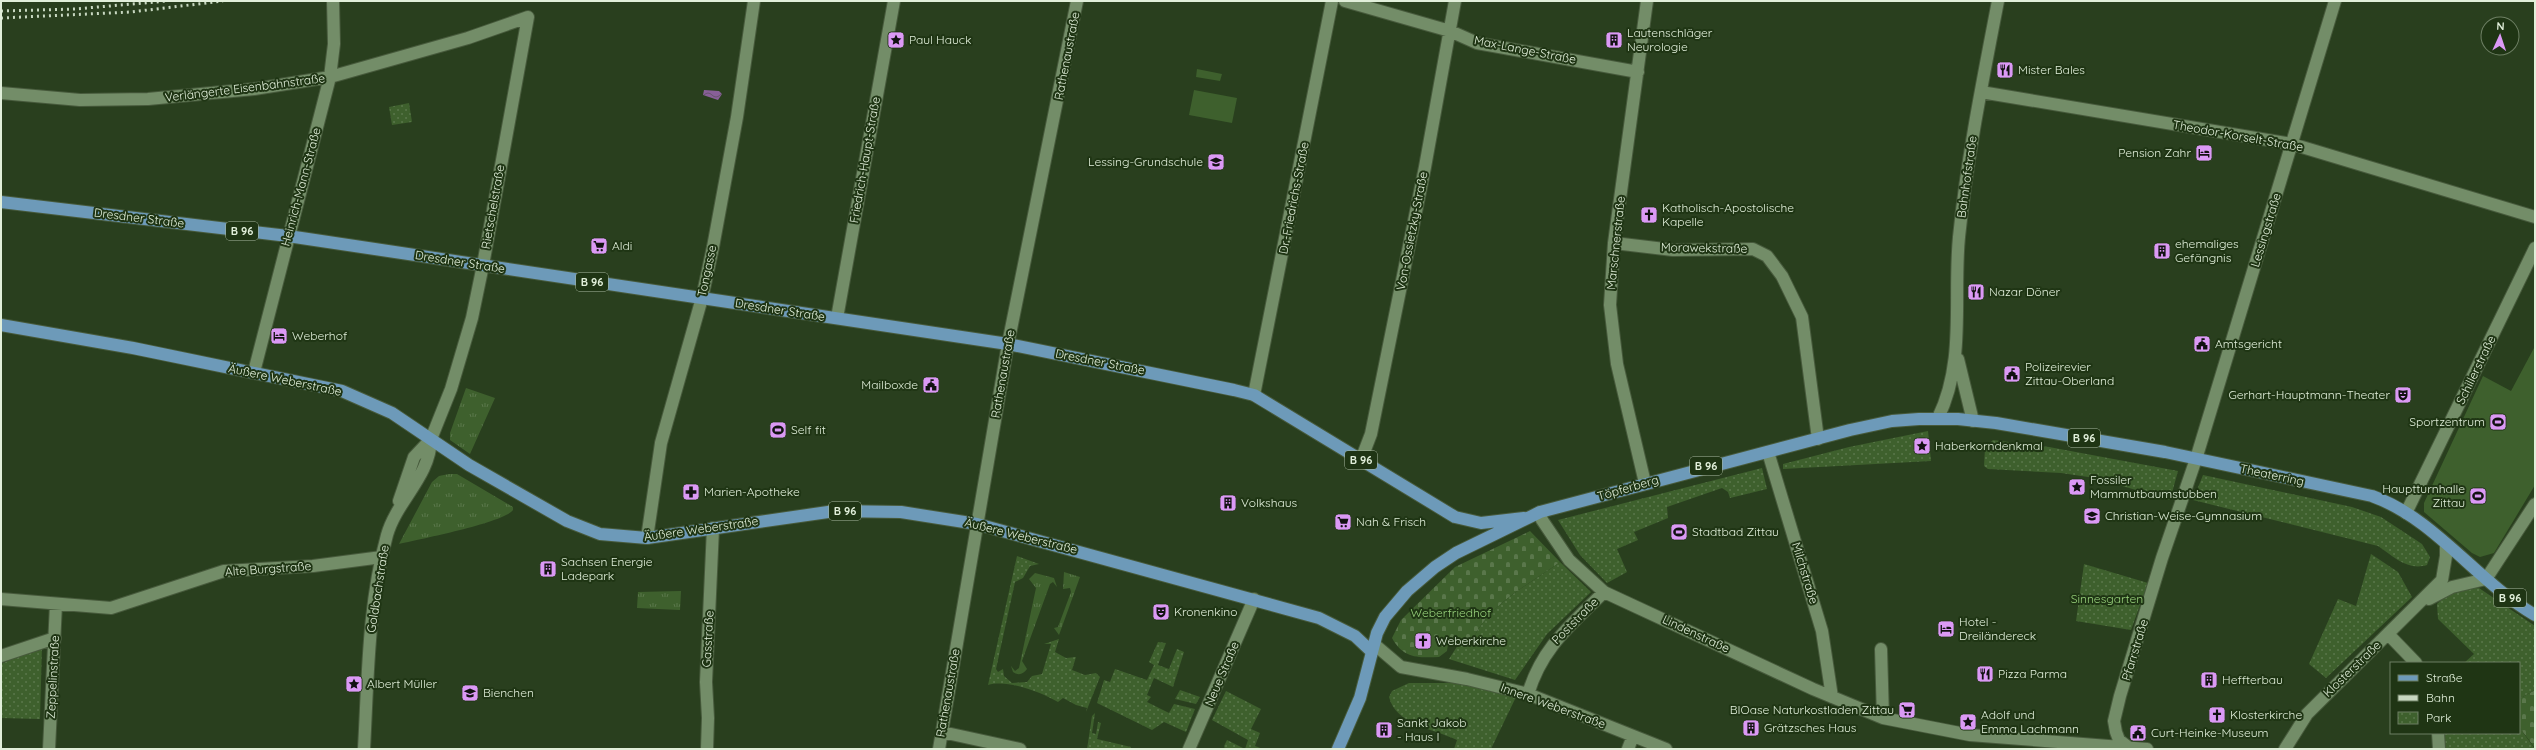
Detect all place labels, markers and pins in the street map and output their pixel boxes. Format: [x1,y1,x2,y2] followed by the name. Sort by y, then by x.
[1627,25,1713,54] place label: Lautenschläger Neurologie
[886,30,906,50] place icon: Paul Hauck
[1604,30,1624,50] building icon: Lautenschläger Neurologie
[909,32,971,47] place label: Paul Hauck
[1995,60,2015,80] restaurant icon: Mister Bales
[2018,62,2085,77] place label: Mister Bales
[2194,143,2214,163] hotel icon: Pension Zahr
[2118,145,2191,160] place label: Pension Zahr
[1206,152,1226,172] school or university icon: Lessing-Grundschule
[1088,154,1203,169] place label: Lessing-Grundschule
[1662,200,1794,229] place label: Katholisch-Apostolische Kapelle
[1639,205,1659,225] church icon: Katholisch-Apostolische Kapelle
[589,236,609,256] supermarket icon: Aldi
[2175,236,2239,265] place label: ehemaliges Gefängnis
[612,238,632,253] place label: Aldi
[2152,241,2172,261] building icon: ehemaliges Gefängnis
[1966,282,1986,302] restaurant icon: Nazar Döner
[1989,284,2061,299] place label: Nazar Döner
[269,326,289,346] hotel icon: Weberhof
[292,328,348,343] place label: Weberhof
[2192,334,2212,354] public building icon: Amtsgericht
[2215,336,2282,351] place label: Amtsgericht
[2025,359,2114,388] place label: Polizeirevier Zittau-Oberland
[2002,364,2022,384] public building icon: Polizeirevier Zittau-Oberland
[921,375,941,395] public building icon: Mailboxde
[861,377,918,392] place label: Mailboxde
[2393,385,2413,405] theatre icon: Gerhart-Hauptmann-Theater
[2229,387,2390,402] place label: Gerhart-Hauptmann-Theater
[2488,412,2508,432] sports icon: Sportzentrum
[2409,414,2485,429] place label: Sportzentrum
[768,420,788,440] sports icon: Self fit
[791,422,826,437] place label: Self fit
[1912,436,1932,456] place icon: Haberkorndenkmal
[1935,438,2043,453] place label: Haberkorndenkmal
[2090,472,2217,501] place label: Fossiler Mammutbaumstubben
[2067,477,2087,497] place icon: Fossiler Mammutbaumstubben
[2382,481,2465,510] place label: Hauptturnhalle Zittau
[681,482,701,502] pharmacy icon: Marien-Apotheke
[704,484,800,499] place label: Marien-Apotheke
[2468,486,2488,506] sports icon: Hauptturnhalle Zittau
[1218,493,1238,513] building icon: Volkshaus
[1241,495,1297,510] place label: Volkshaus
[2082,506,2102,526] school or university icon: Christian-Weise-Gymnasium
[2105,508,2262,523] place label: Christian-Weise-Gymnasium
[1333,512,1353,532] supermarket icon: Nah & Frisch
[1356,514,1426,529] place label: Nah & Frisch
[1669,522,1689,542] sports icon: Stadtbad Zittau
[1692,524,1779,539] place label: Stadtbad Zittau
[561,554,653,583] place label: Sachsen Energie Ladepark
[538,559,558,579] building icon: Sachsen Energie Ladepark
[1151,602,1171,622] theatre icon: Kronenkino
[1174,604,1237,619] place label: Kronenkino
[1959,614,2036,643] place label: Hotel - Dreiländereck
[1936,619,1956,639] hotel icon: Hotel - Dreiländereck
[1413,631,1433,651] church icon: Weberkirche
[1436,633,1506,648] place label: Weberkirche
[1975,664,1995,684] restaurant icon: Pizza Parma
[1998,666,2067,681] place label: Pizza Parma
[2199,670,2219,690] building icon: Heffterbau
[2222,672,2283,687] place label: Heffterbau
[344,674,364,694] place icon: Albert Müller
[367,676,437,691] place label: Albert Müller
[460,683,480,703] school or university icon: Bienchen
[483,685,534,700] place label: Bienchen
[1897,700,1917,720] supermarket icon: BIOase Naturkostladen Zittau
[1730,702,1894,717] place label: BIOase Naturkostladen Zittau
[2207,705,2227,725] church icon: Klosterkirche
[1981,707,2079,736] place label: Adolf und Emma Lachmann
[2230,707,2302,722] place label: Klosterkirche
[1958,712,1978,732] place icon: Adolf und Emma Lachmann
[1397,715,1467,744] place label: Sankt Jakob - Haus I
[1741,718,1761,738] building icon: Grätzsches Haus
[1374,720,1394,740] building icon: Sankt Jakob - Haus I
[1764,720,1857,735] place label: Grätzsches Haus
[2128,723,2148,743] public building icon: Curt-Heinke-Museum
[2151,725,2269,740] place label: Curt-Heinke-Museum

